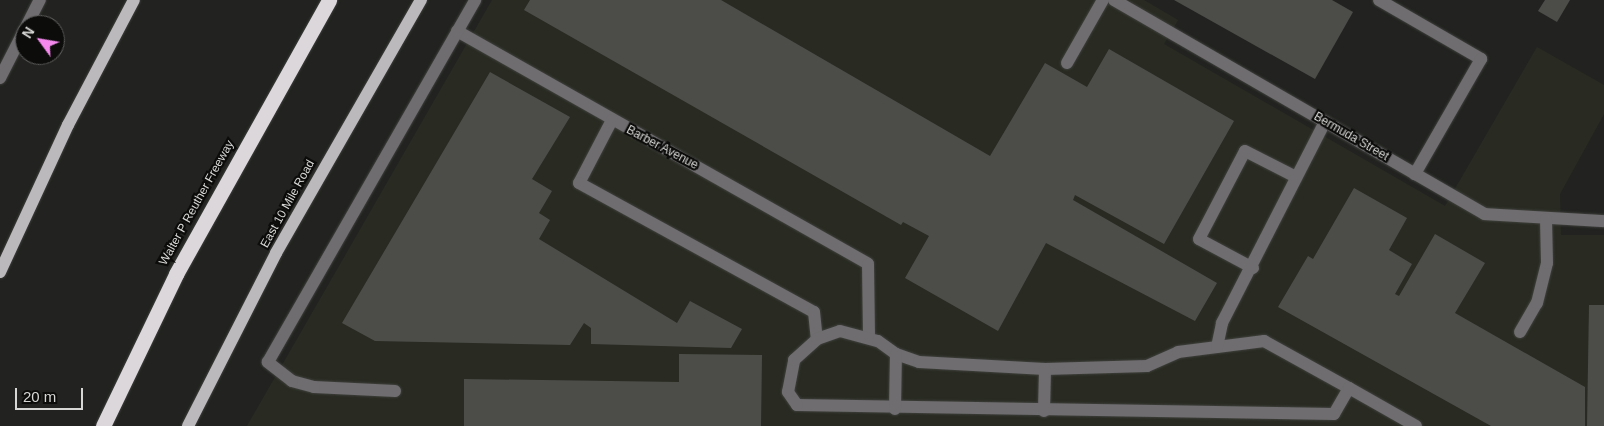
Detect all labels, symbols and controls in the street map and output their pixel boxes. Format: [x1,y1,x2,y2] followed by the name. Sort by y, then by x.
[15,15,65,65] north arrow
[19,24,38,41] text: N
[1311,110,1391,164] street label: Bermuda Street
[623,123,701,173] street label: Barber Avenue
[157,138,237,268] street label: Walter P Reuther Freeway
[258,158,318,250] street label: East 10 Mile Road
[18,378,85,410] scale bar
[23,388,56,405] text: 20 m

